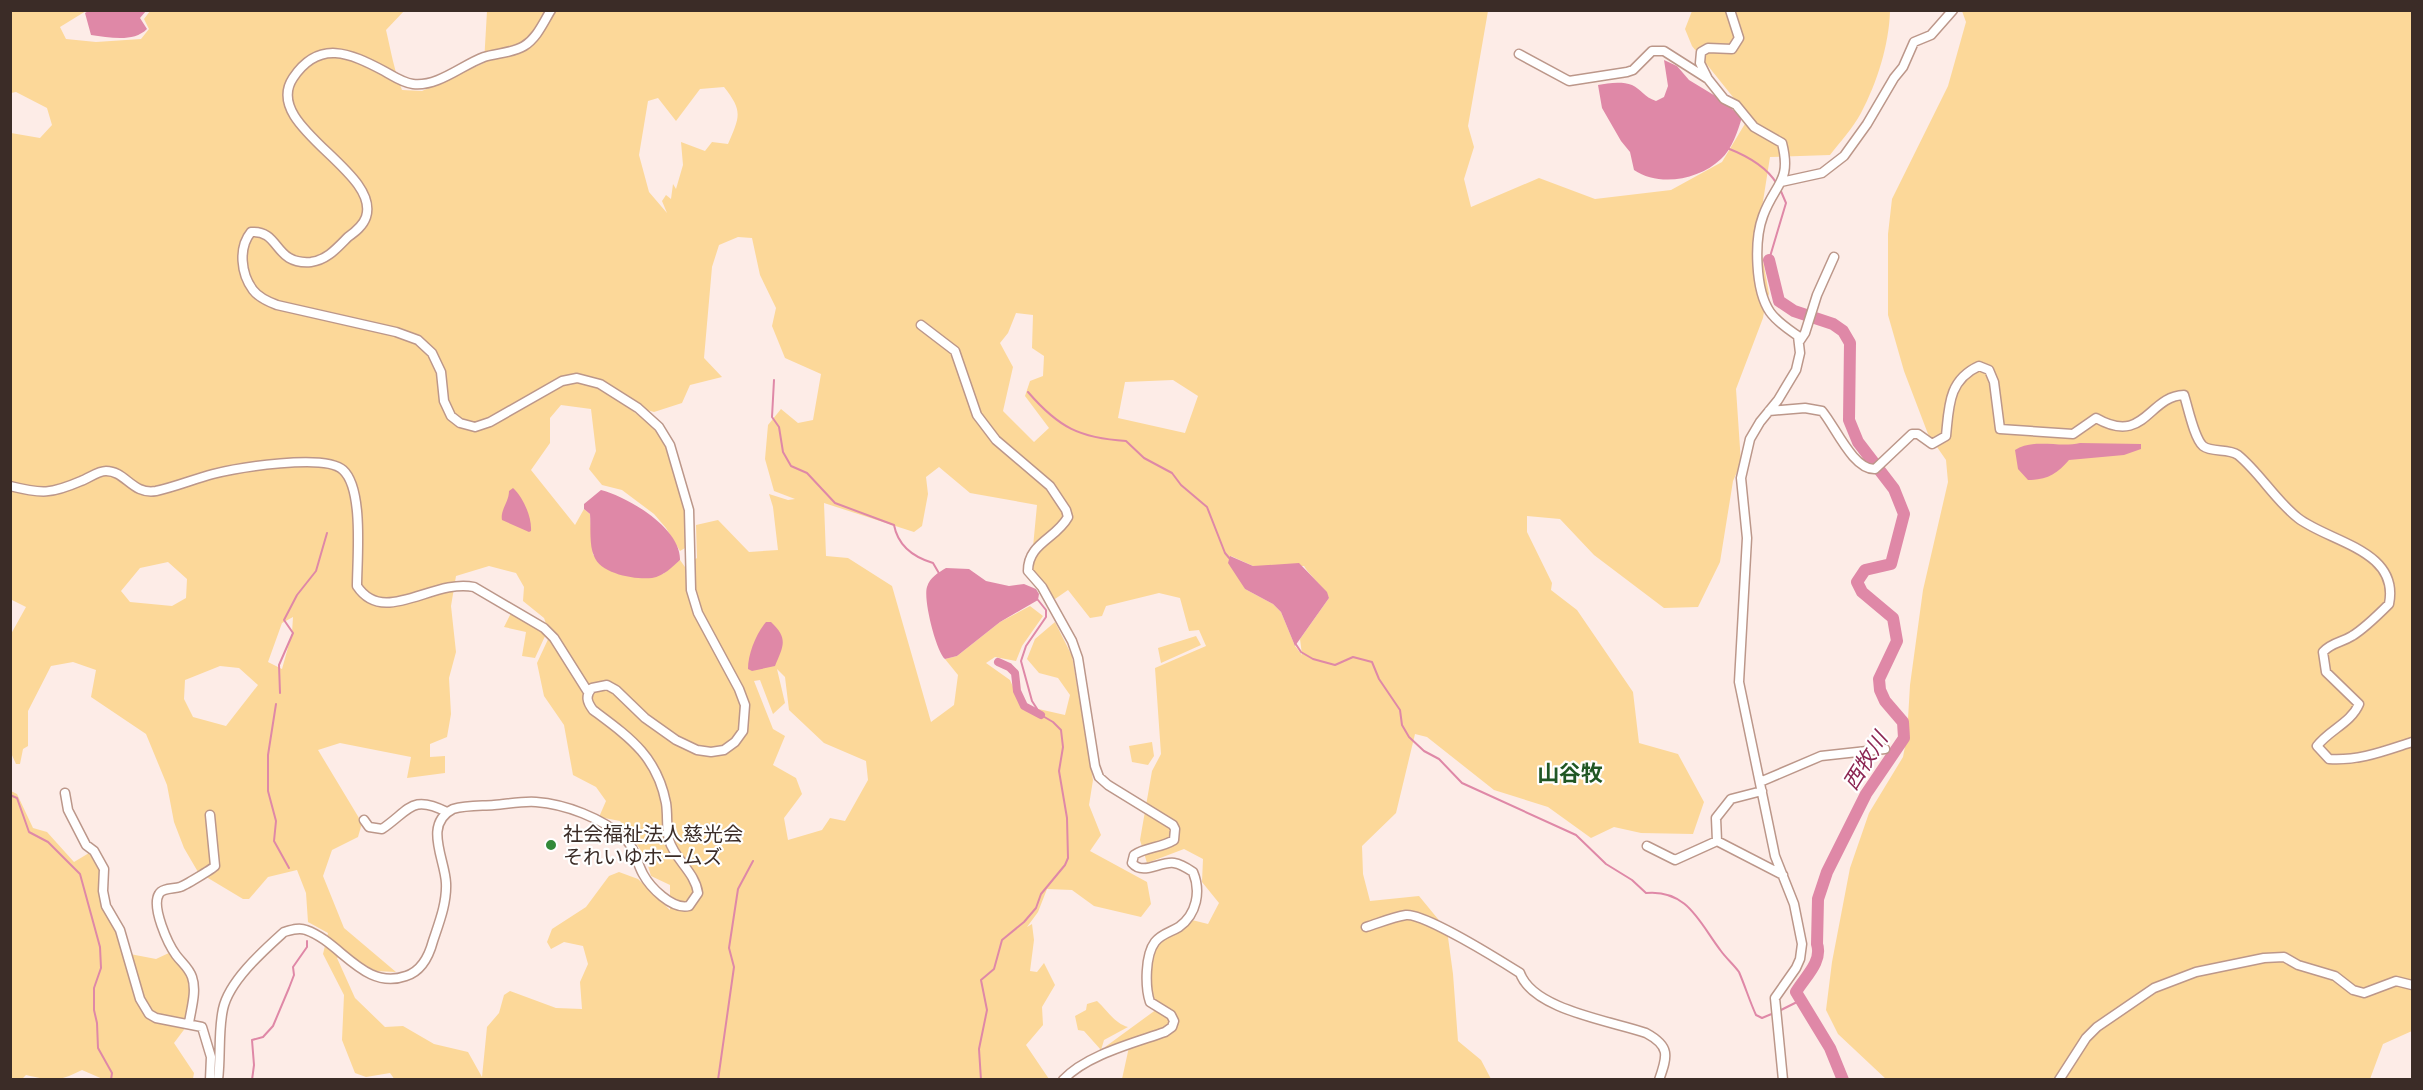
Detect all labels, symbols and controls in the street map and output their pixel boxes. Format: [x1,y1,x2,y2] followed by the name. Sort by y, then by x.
[1838,726,1893,794] water label: 西牧川
[1537,760,1603,786] district label: 山谷牧
[563,822,743,869] place label: 社会福祉法人慈光会 それいゆホームズ
[544,838,558,852] marker: 社会福祉法人慈光会 それいゆホームズ

